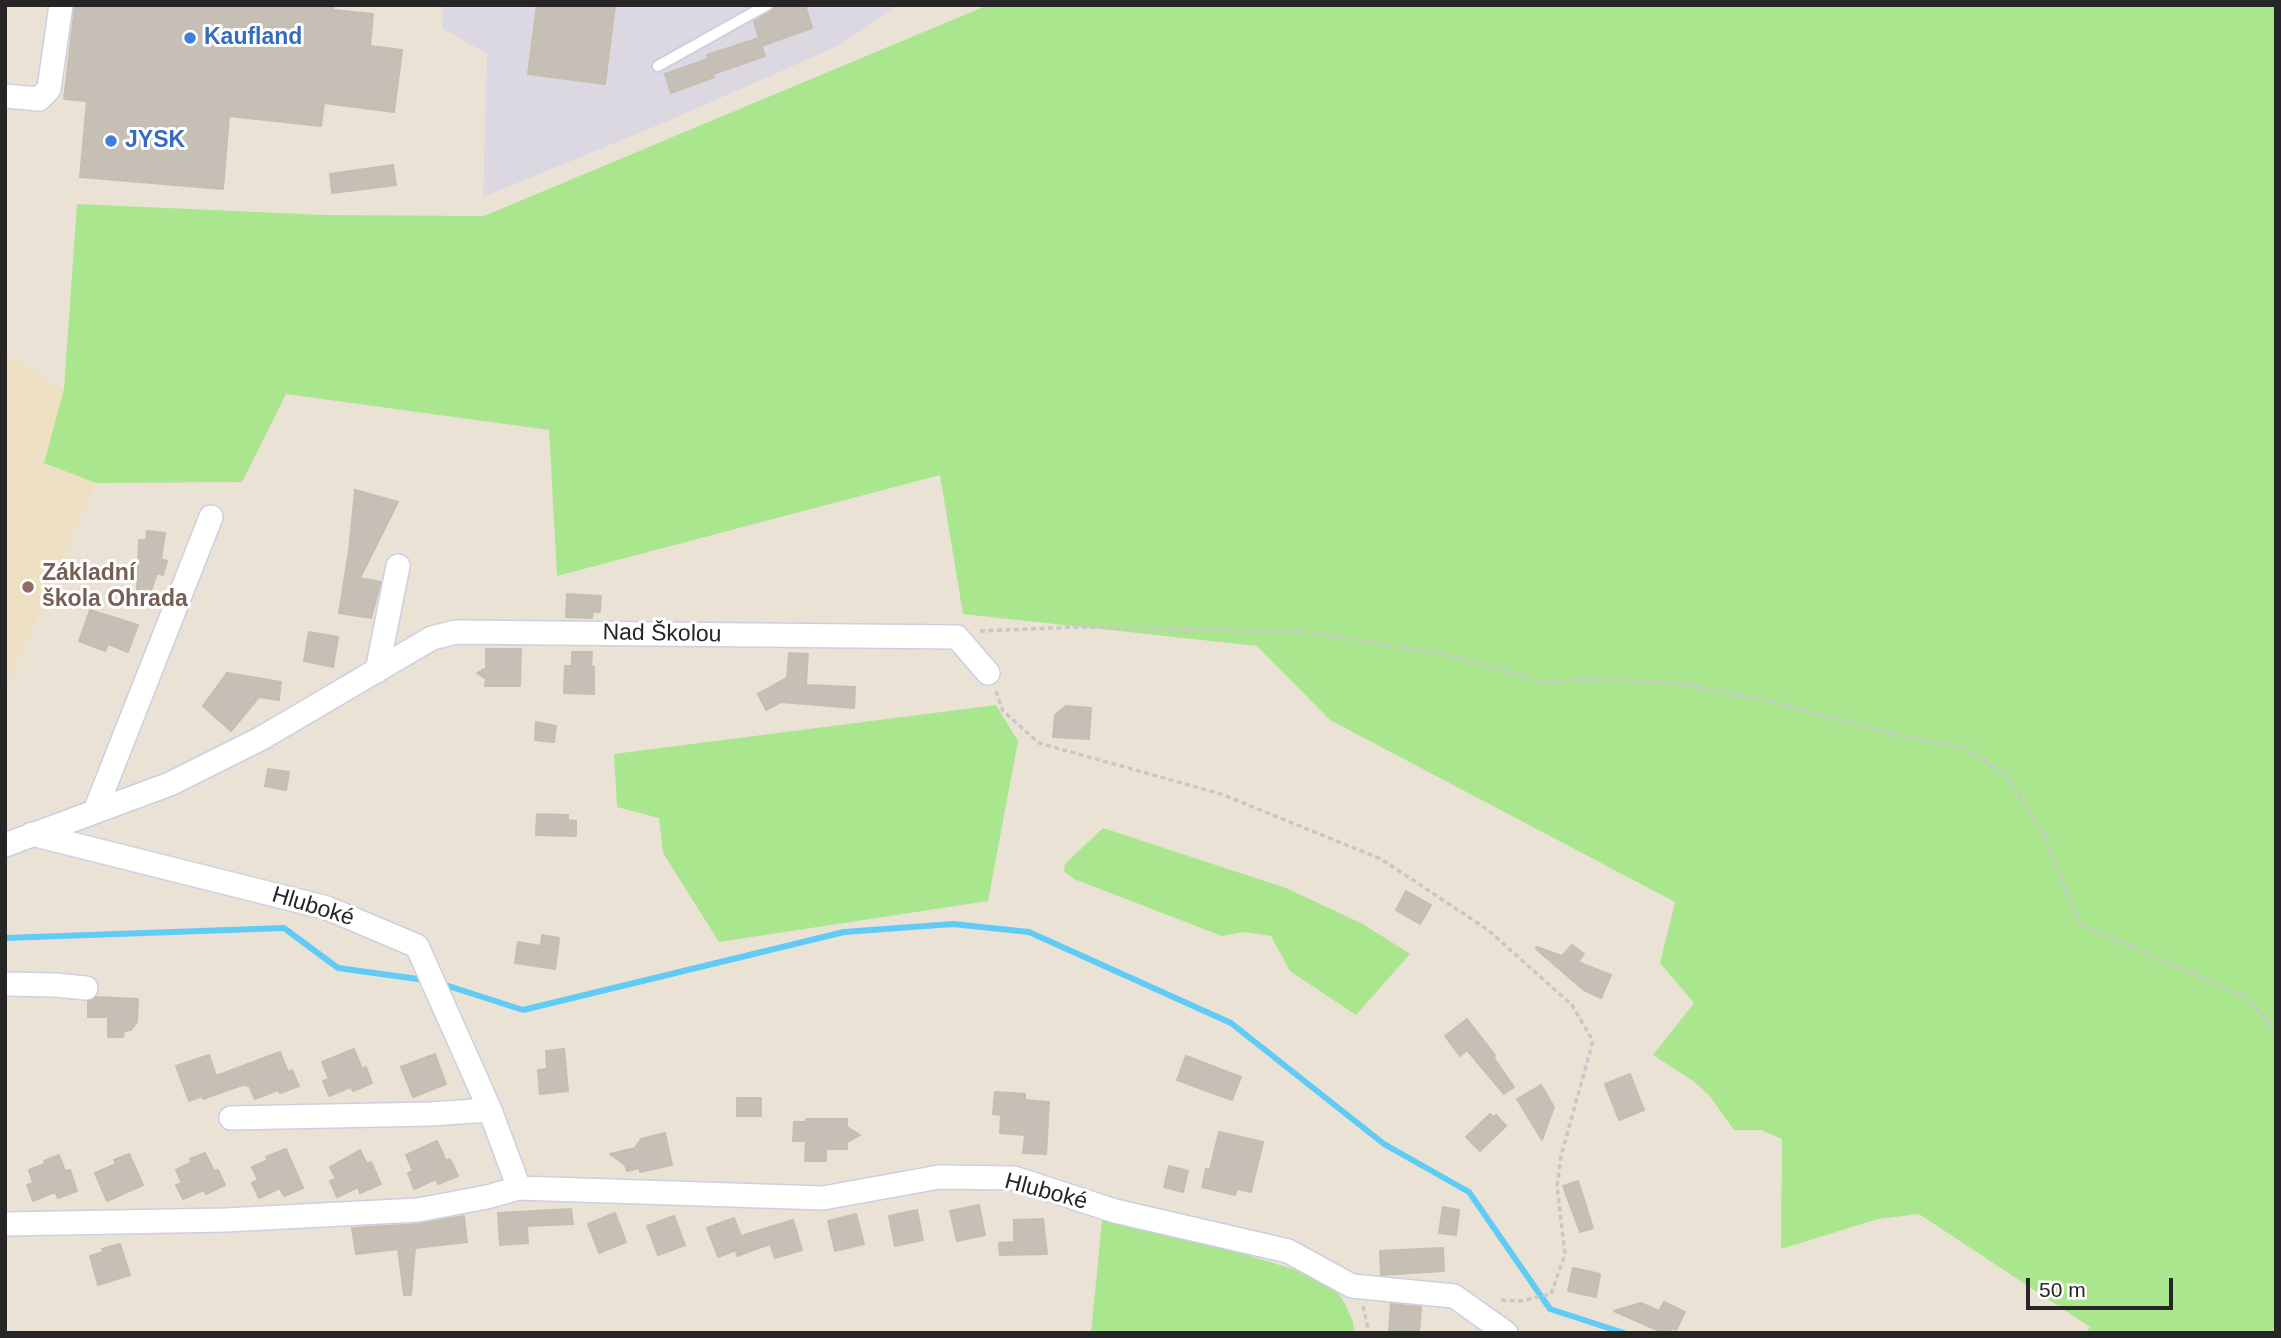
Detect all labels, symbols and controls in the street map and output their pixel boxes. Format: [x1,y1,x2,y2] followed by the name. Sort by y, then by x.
[204,24,302,52] place label: Kaufland
[182,30,198,46] marker: Kaufland
[125,127,185,155] place label: JYSK
[103,133,119,149] marker: JYSK
[42,560,188,614] place label: Základní škola Ohrada
[20,579,36,595] marker: Základní škola Ohrada
[602,619,722,649] street label: Nad Školou
[269,881,357,933] street label: Hluboké
[1002,1168,1090,1216] street label: Hluboké
[2029,1264,2176,1308] scale bar
[2039,1278,2086,1301] text: 50 m

